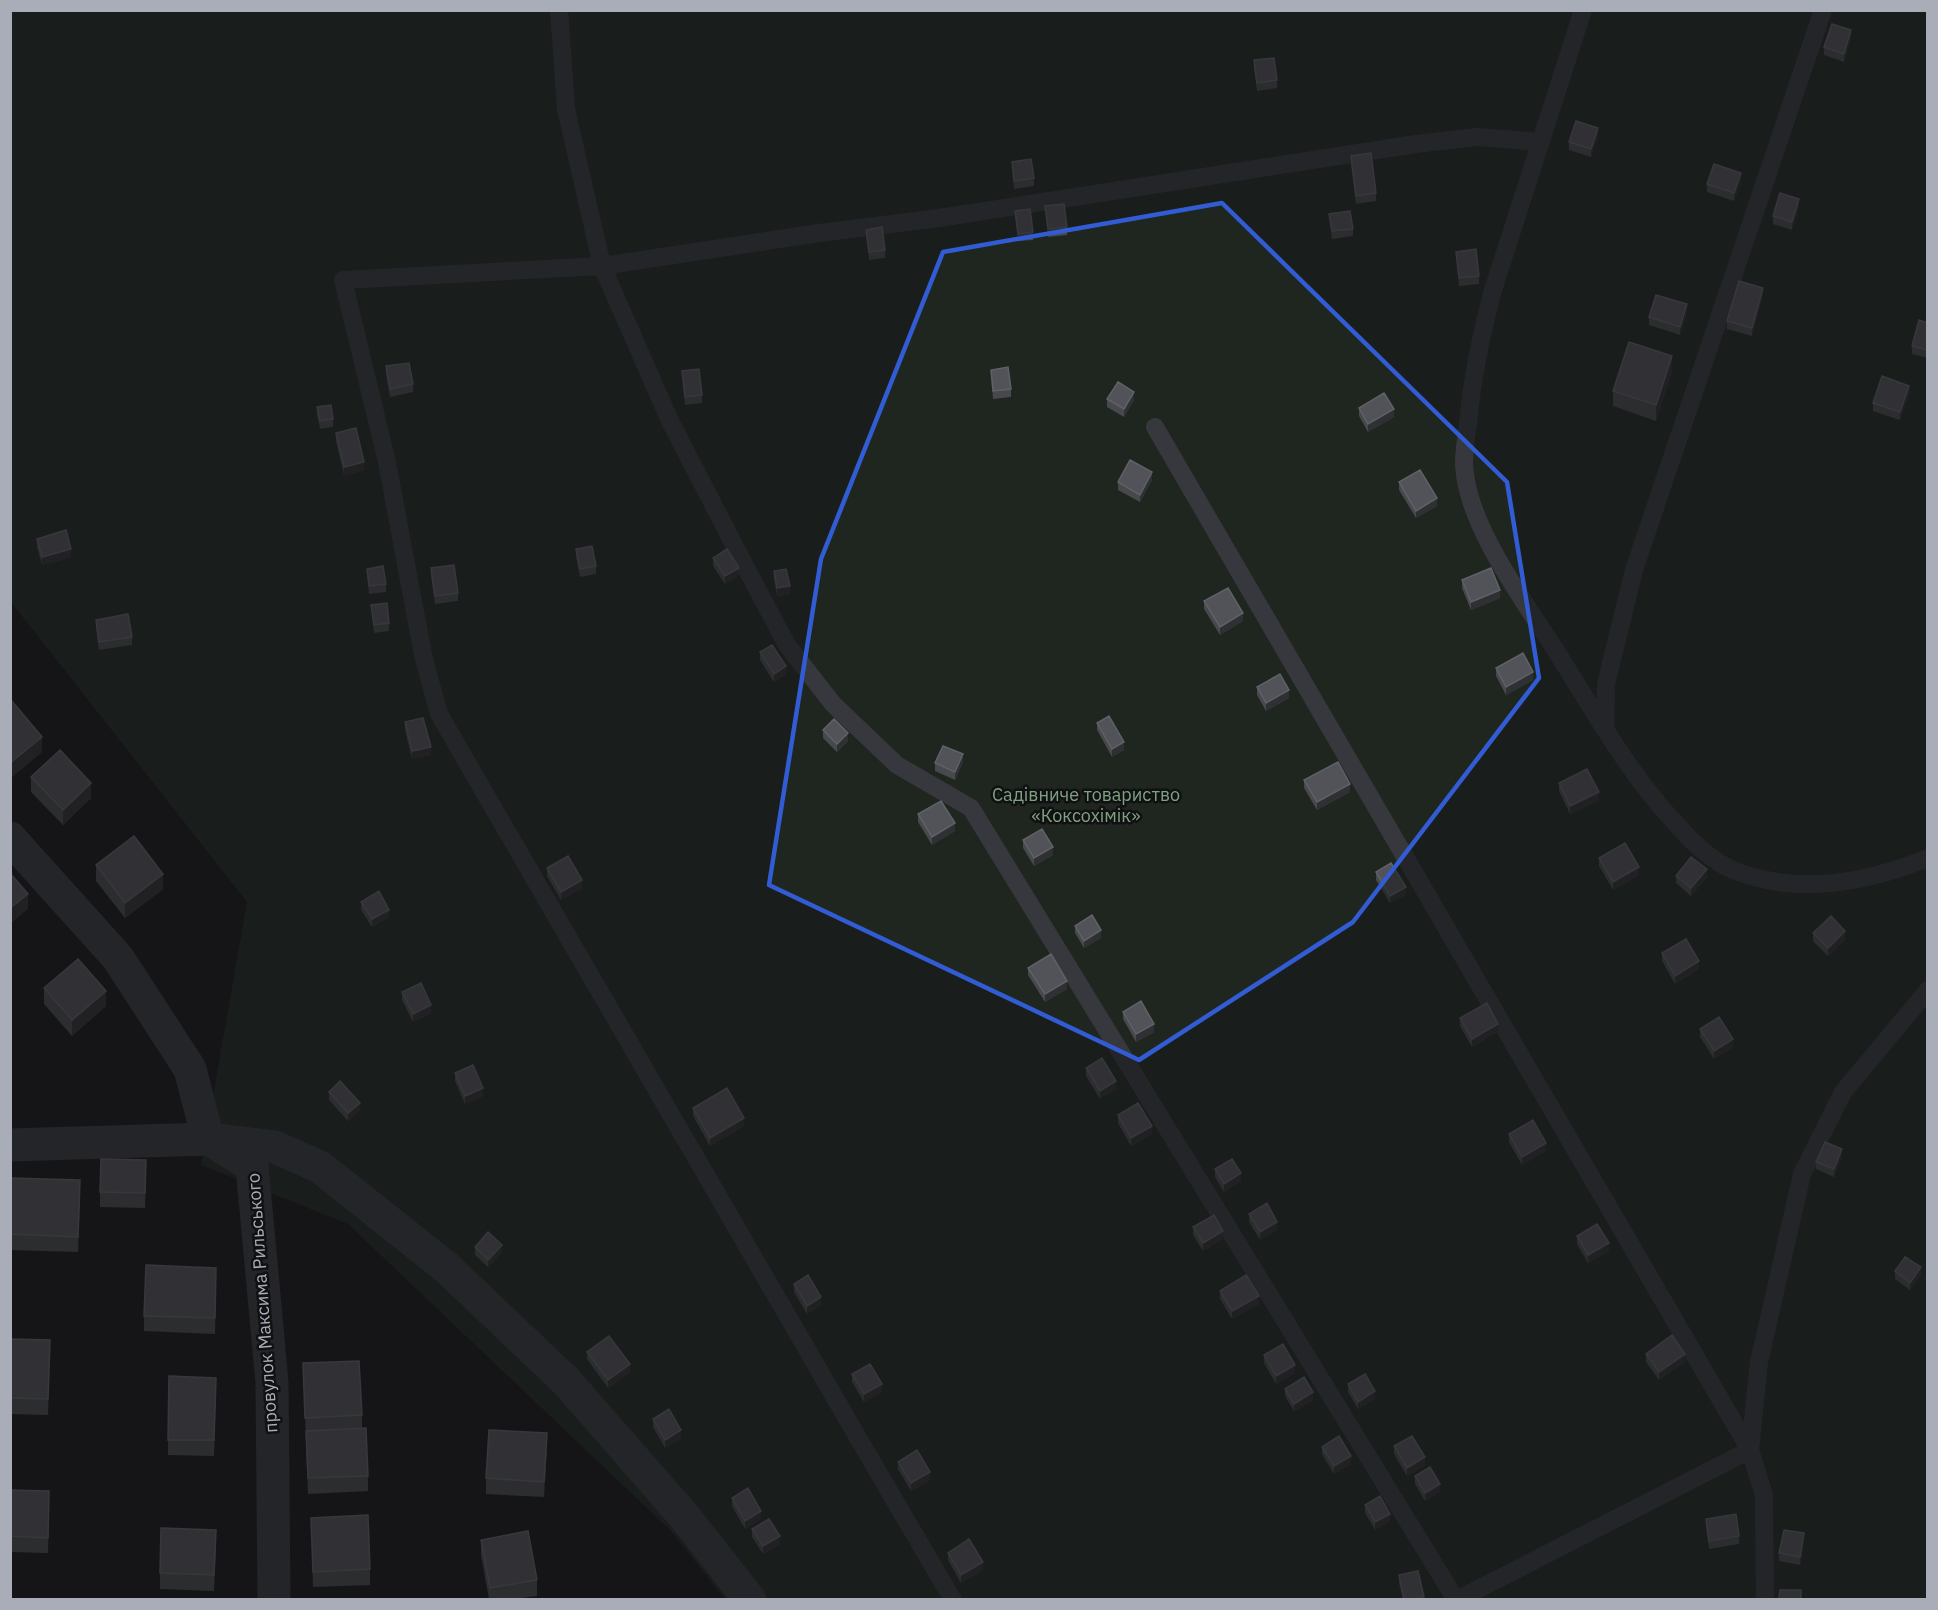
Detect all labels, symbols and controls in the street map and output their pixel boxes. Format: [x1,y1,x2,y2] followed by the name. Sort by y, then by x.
[992,783,1180,827] park label: Садівниче товариство «Коксохімік»
[241,1172,283,1434] street label: провулок Максима Рильського

